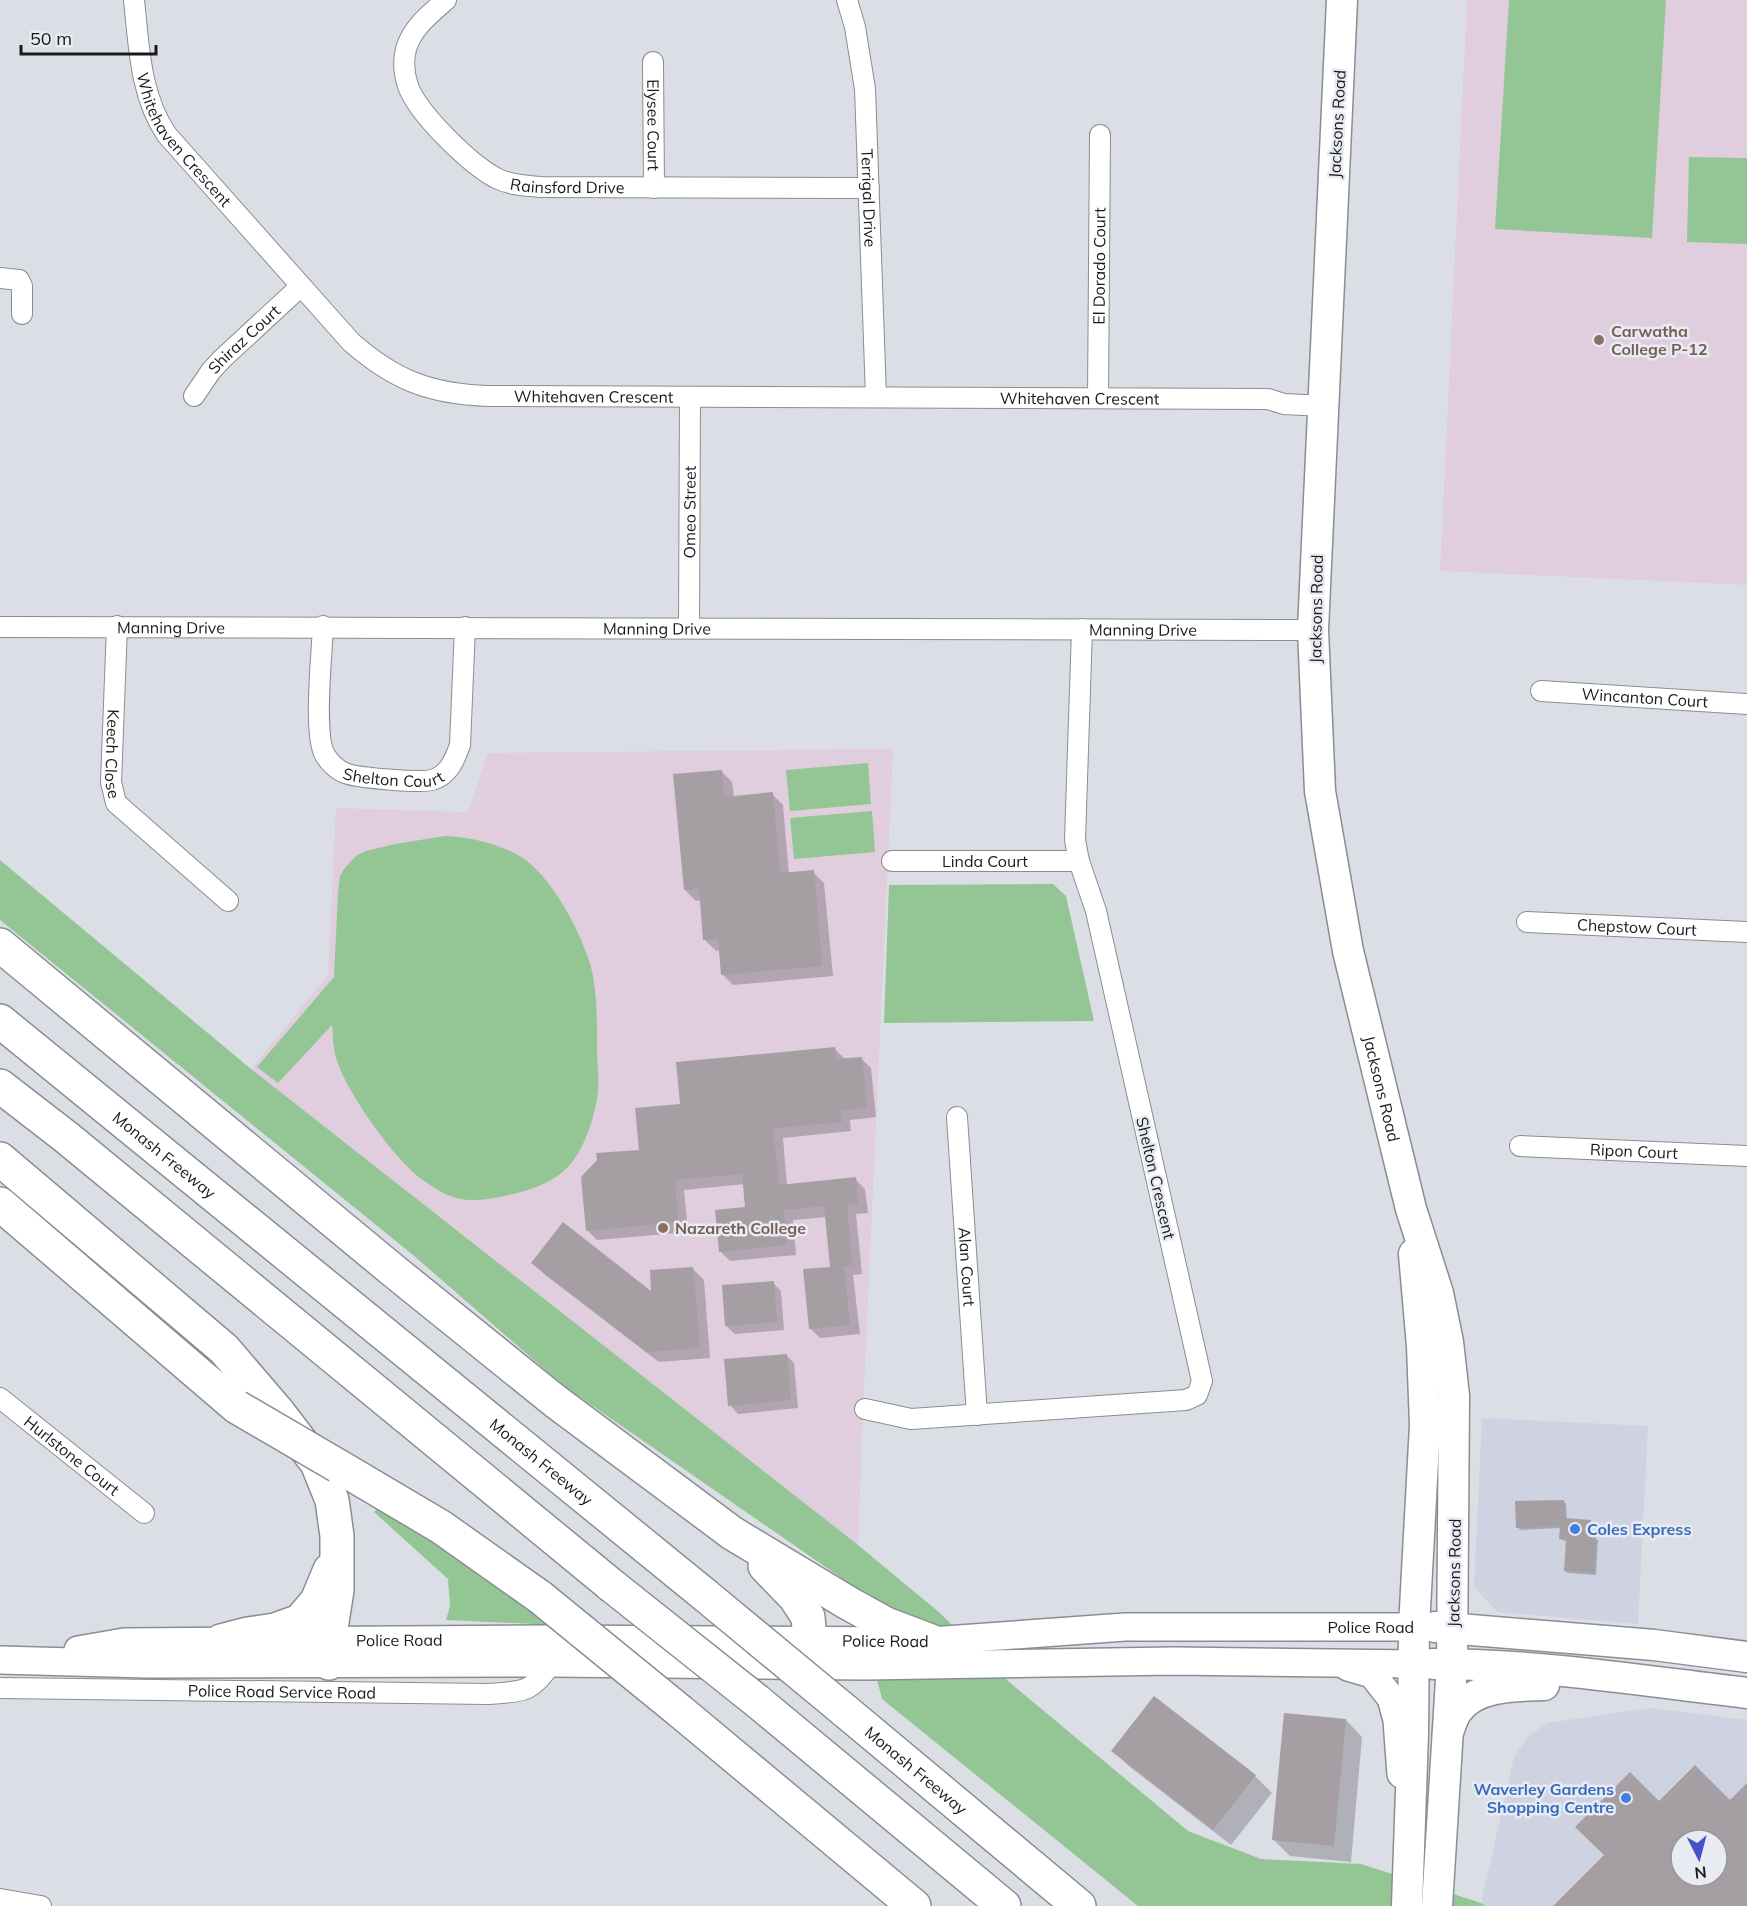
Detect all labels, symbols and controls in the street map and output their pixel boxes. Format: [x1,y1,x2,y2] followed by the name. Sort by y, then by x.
[21,18,156,56] scale bar
[30,27,72,50] text: 50 m
[1324,69,1350,179] street label: Jacksons Road
[133,70,236,211] street label: Whitehaven Crescent
[643,79,664,171] street label: Elysee Court
[857,148,881,248] street label: Terrigal Drive
[509,173,624,197] street label: Rainsford Drive
[1089,207,1109,325] street label: El Dorado Court
[204,300,284,378] street label: Shiraz Court
[1611,321,1708,359] place label: Carwatha College P-12
[1592,333,1606,347] marker: Carwatha College P-12
[514,386,674,407] street label: Whitehaven Crescent
[1000,388,1160,409] street label: Whitehaven Crescent
[679,465,700,558] street label: Omeo Street
[1305,554,1327,664] street label: Jacksons Road
[117,617,225,638] street label: Manning Drive
[603,618,711,639] street label: Manning Drive
[1089,619,1197,640] street label: Manning Drive
[1581,684,1709,712] street label: Wincanton Court
[101,709,125,800] street label: Keech Close
[341,763,448,791] street label: Shelton Court
[942,851,1028,871] street label: Linda Court
[1577,914,1698,940] street label: Chepstow Court
[1359,1034,1404,1144] street label: Jacksons Road
[109,1107,220,1203] street label: Monash Freeway
[1132,1115,1180,1241] street label: Shelton Crescent
[1590,1139,1679,1163] street label: Ripon Court
[675,1218,806,1238] place label: Nazareth College
[656,1221,670,1235] marker: Nazareth College
[954,1226,980,1307] street label: Alan Court
[20,1411,124,1500] street label: Hurlstone Court
[486,1414,597,1510] street label: Monash Freeway
[1443,1518,1465,1628] street label: Jacksons Road
[1587,1519,1691,1539] place label: Coles Express
[1568,1522,1582,1536] marker: Coles Express
[1327,1617,1414,1637] street label: Police Road
[356,1630,443,1650] street label: Police Road
[842,1631,929,1651] street label: Police Road
[188,1680,376,1703] street label: Police Road Service Road
[861,1722,972,1819] street label: Monash Freeway
[1473,1779,1614,1817] place label: Waverley Gardens Shopping Centre
[1619,1791,1633,1805] marker: Waverley Gardens Shopping Centre
[1669,1828,1729,1888] north arrow
[1694,1862,1708,1883] text: N

